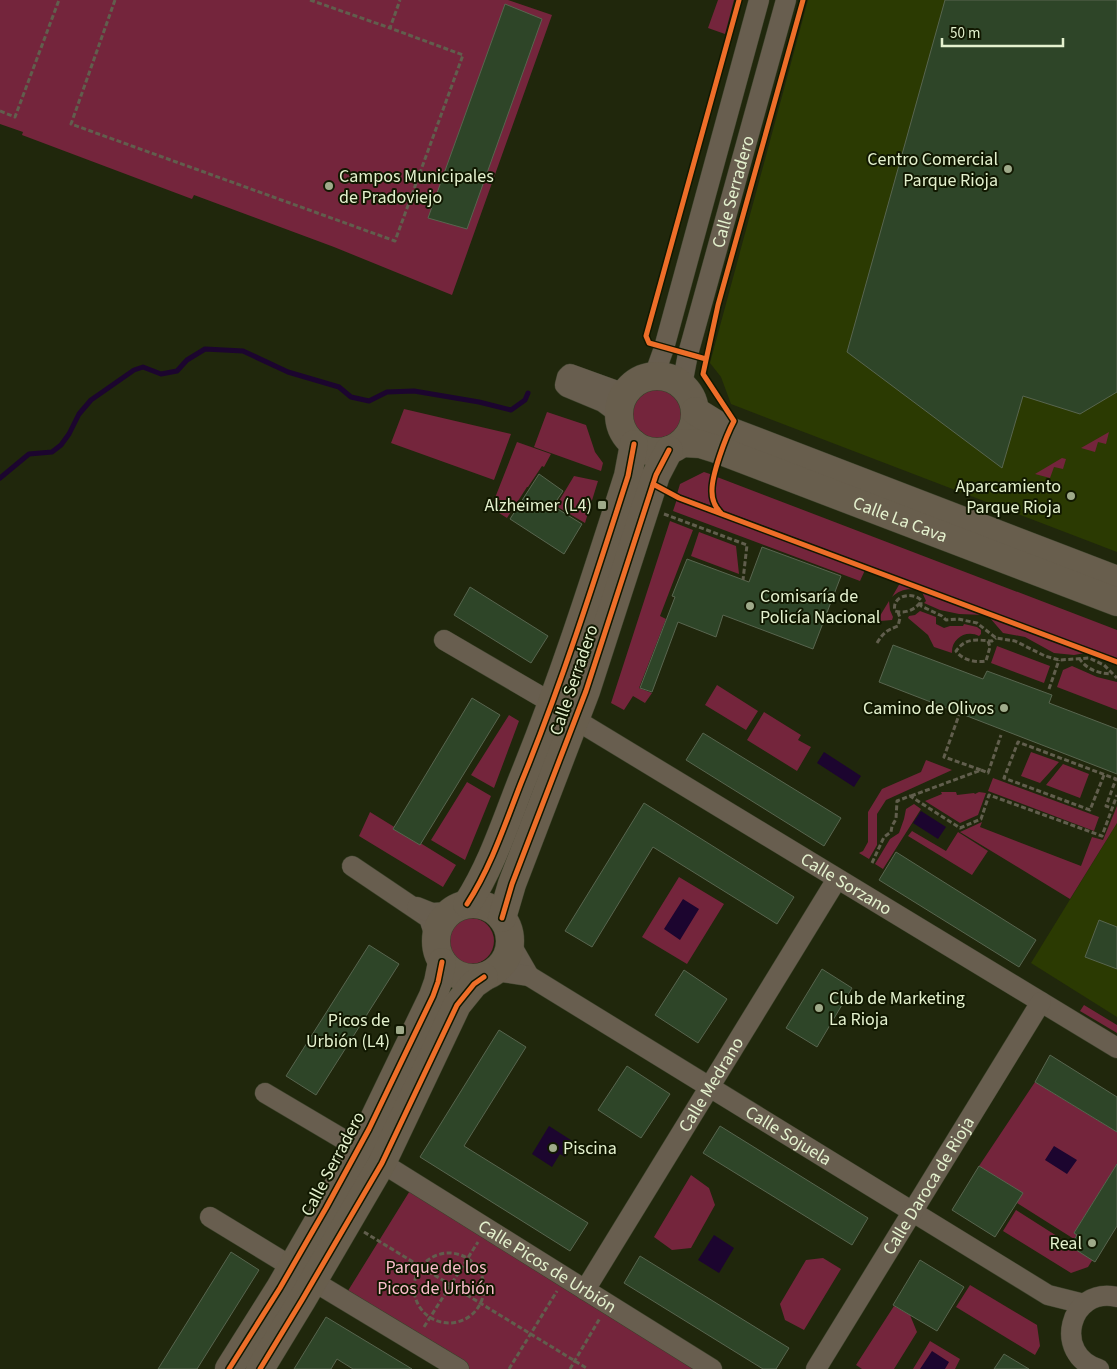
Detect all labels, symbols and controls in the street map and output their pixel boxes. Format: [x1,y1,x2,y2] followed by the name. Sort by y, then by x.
[942,15,1063,47] scale bar
[950,23,980,44] text: 50 m
[705,133,760,251] street label: Calle Serradero
[867,147,998,193] place label: Centro Comercial Parque Rioja
[1002,163,1014,175] marker: Centro Comercial Parque Rioja
[339,164,494,210] place label: Campos Municipales de Pradoviejo
[323,180,335,192] marker: Campos Municipales de Pradoviejo
[956,474,1061,520] place label: Aparcamiento Parque Rioja
[850,490,951,549] street label: Calle La Cava
[1065,490,1077,502] marker: Aparcamiento Parque Rioja
[485,493,592,518] place label: Alzheimer (L4)
[596,499,608,511] marker: Alzheimer (L4)
[760,584,880,630] place label: Comisaría de Policía Nacional
[744,600,756,612] marker: Comisaría de Policía Nacional
[543,621,605,739] street label: Calle Serradero
[863,696,994,721] place label: Camino de Olivos
[998,702,1010,714] marker: Camino de Olivos
[796,847,897,921] street label: Calle Sorzano
[829,986,965,1032] place label: Club de Marketing La Rioja
[813,1002,825,1014] marker: Club de Marketing La Rioja
[306,1008,390,1054] place label: Picos de Urbión (L4)
[394,1024,406,1036] marker: Picos de Urbión (L4)
[672,1032,750,1137] street label: Calle Medrano
[741,1099,837,1172] street label: Calle Sojuela
[295,1107,371,1221] street label: Calle Serradero
[876,1112,980,1260] street label: Calle Daroca de Rioja
[563,1136,617,1161] place label: Piscina
[547,1142,559,1154] marker: Piscina
[473,1214,621,1319] street label: Calle Picos de Urbión
[1050,1231,1082,1256] place label: Real
[1086,1237,1098,1249] marker: Real
[377,1255,495,1301] park label: Parque de los Picos de Urbión

